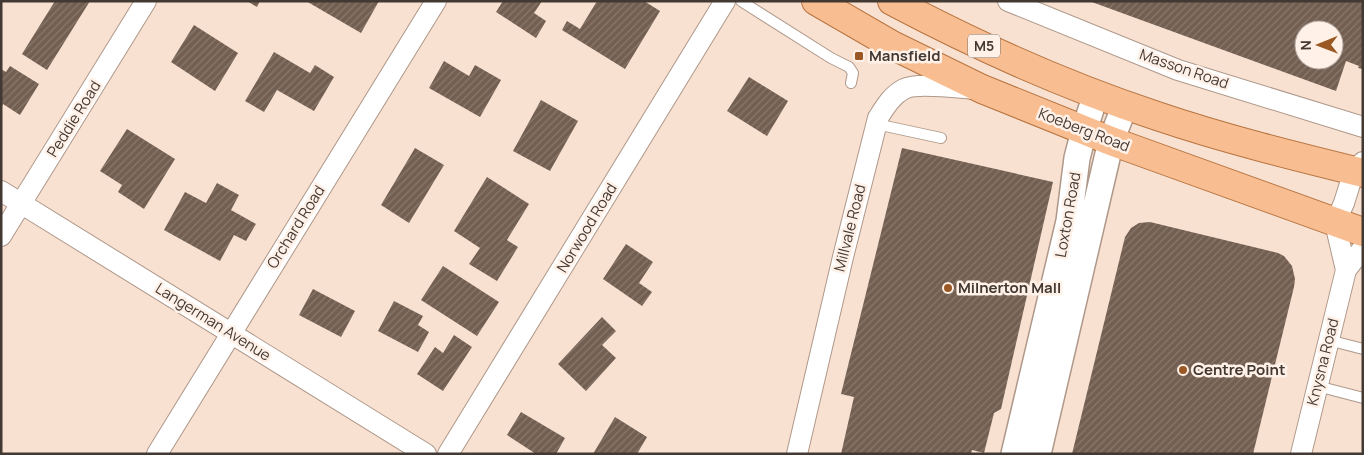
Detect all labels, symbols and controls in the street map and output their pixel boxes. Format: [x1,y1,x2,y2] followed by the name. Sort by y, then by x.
[1294,20,1344,70] north arrow
[968,34,1000,58] road number: M5
[1296,40,1315,50] text: N
[1137,43,1232,94] street label: Masson Road
[869,45,941,66] place label: Mansfield
[853,50,865,62] marker: Mansfield
[42,77,105,161] street label: Peddie Road
[1036,103,1133,157] street label: Koeberg Road
[1050,171,1085,259] street label: Loxton Road
[552,179,622,276] street label: Norwood Road
[262,181,329,272] street label: Orchard Road
[829,182,871,274] street label: Millvale Road
[958,277,1061,298] place label: Milnerton Mall
[152,278,275,366] street label: Langerman Avenue
[942,282,954,294] marker: Milnerton Mall
[1302,316,1343,408] street label: Knysna Road
[1193,359,1285,380] place label: Centre Point
[1177,364,1189,376] marker: Centre Point

